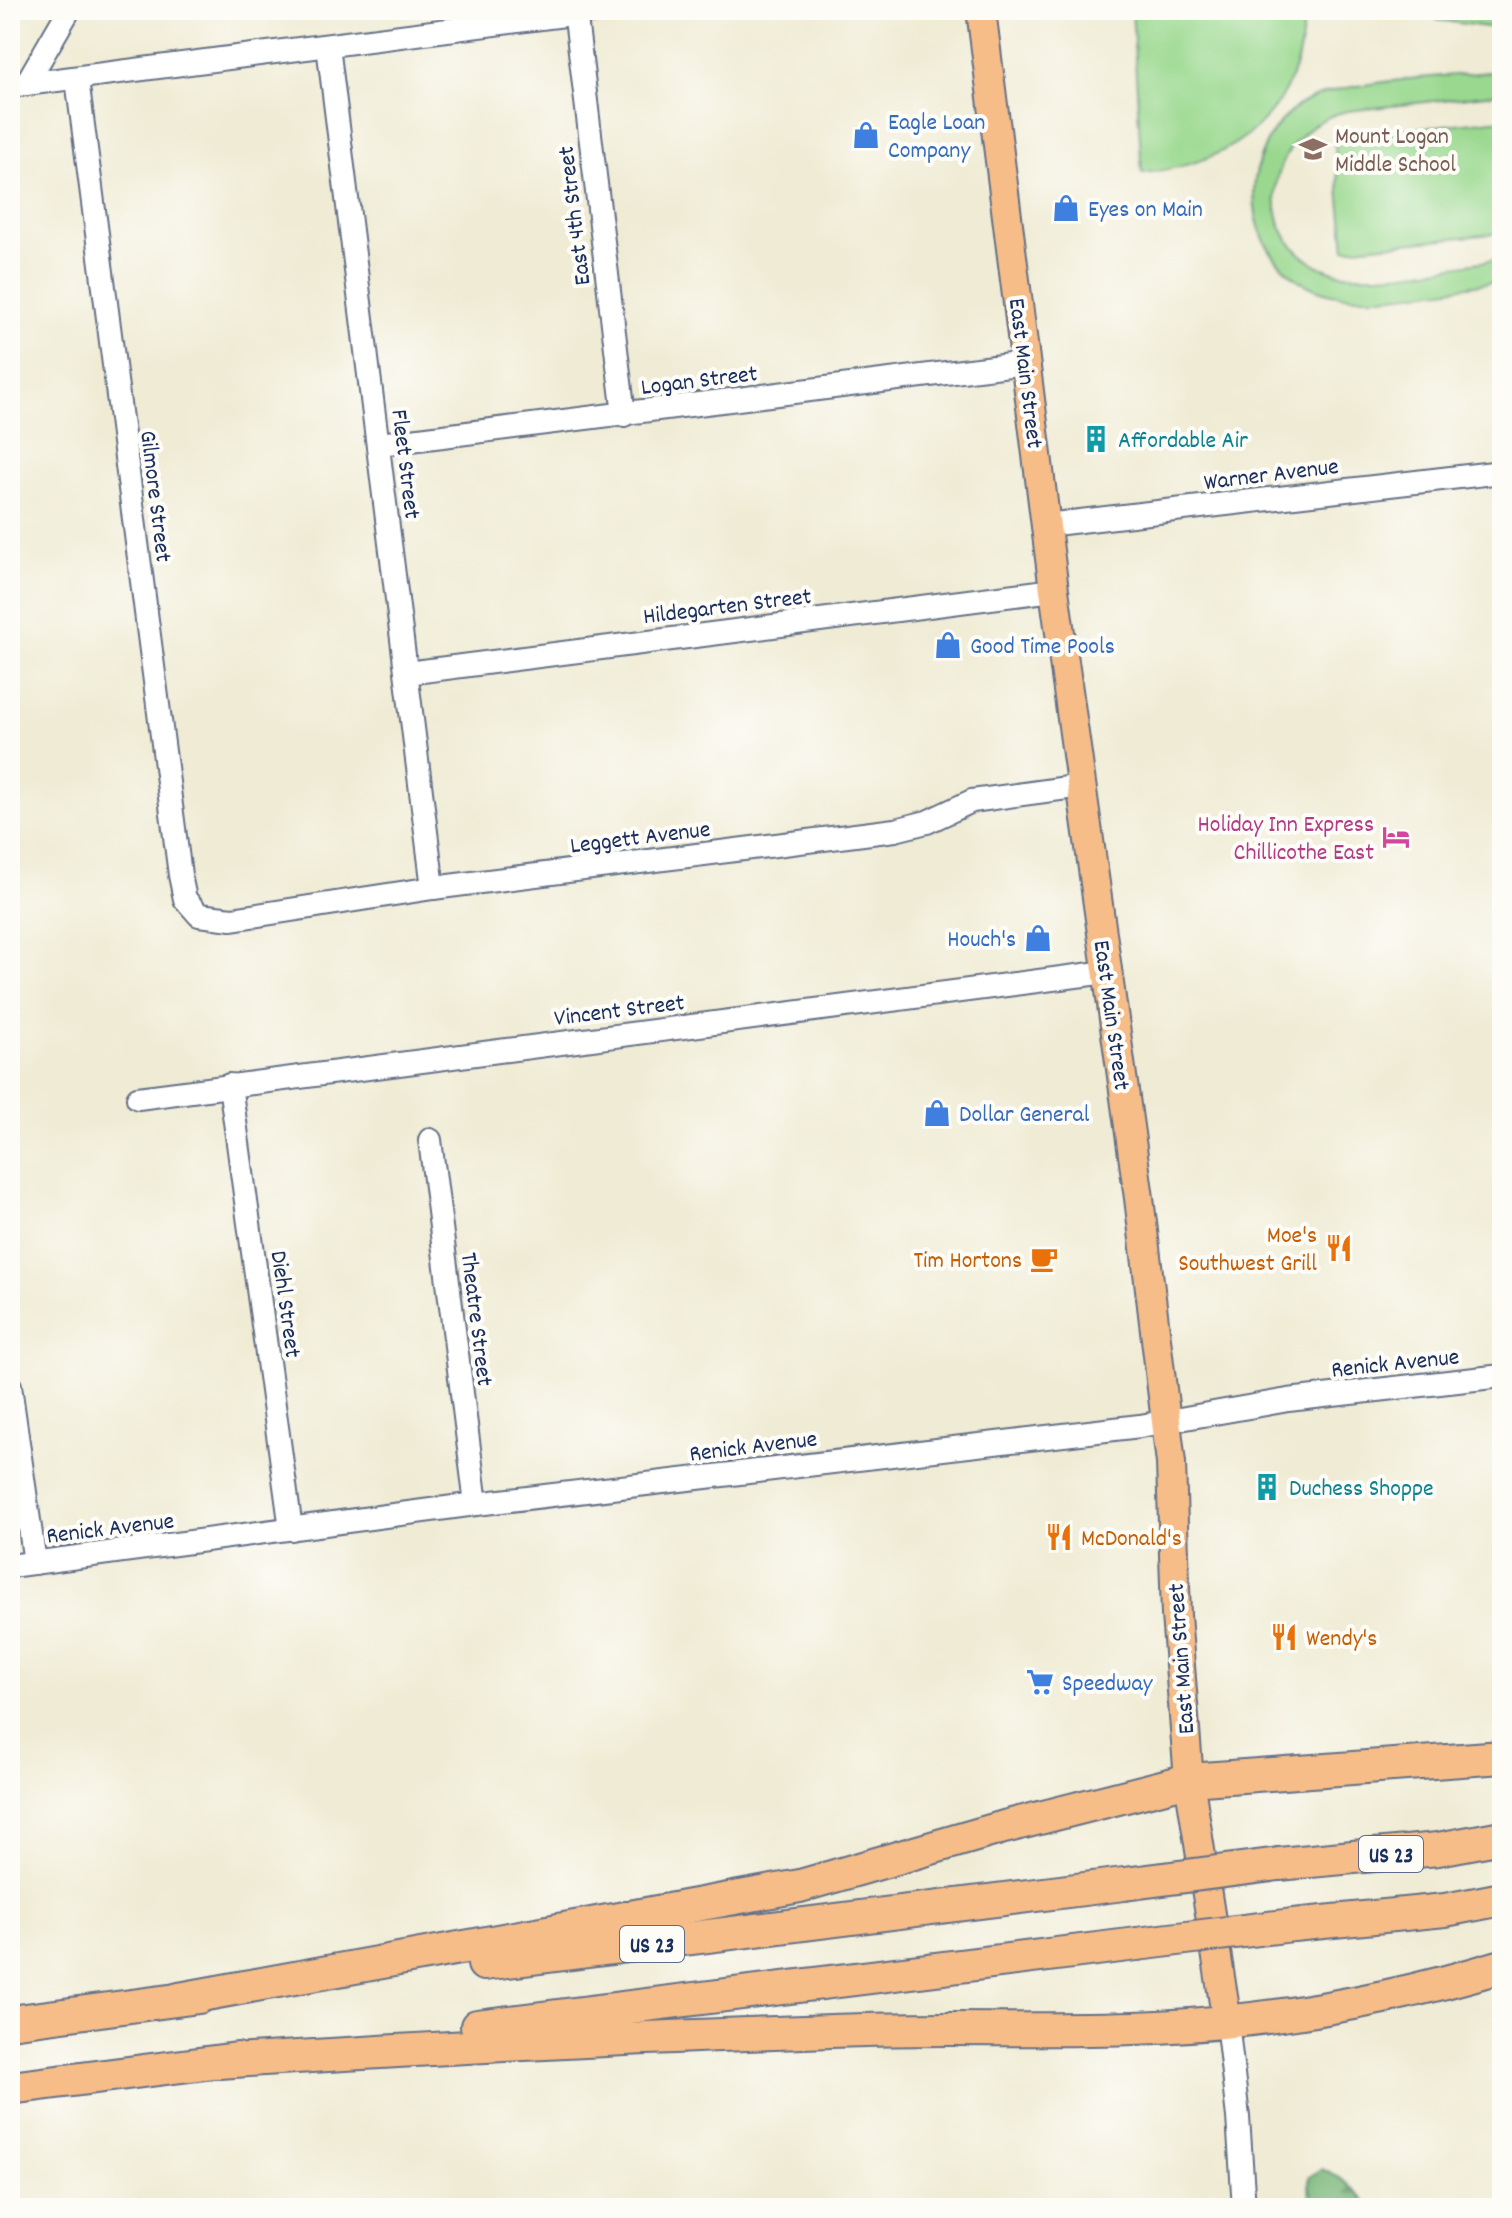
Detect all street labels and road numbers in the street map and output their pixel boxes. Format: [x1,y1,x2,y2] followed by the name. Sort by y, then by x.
[551,144,601,287] street label: East 4th Street
[998,296,1050,451] street label: East Main Street
[639,358,760,406] street label: Logan Street
[380,408,428,521] street label: Fleet Street
[129,428,179,564] street label: Gilmore Street
[1202,451,1341,501] street label: Warner Avenue
[641,581,814,635] street label: Hildegarten Street
[568,814,712,864] street label: Leggett Avenue
[1083,938,1137,1093] street label: East Main Street
[552,987,687,1037] street label: Vincent Street
[260,1249,308,1360] street label: Diehl Street
[450,1251,500,1388] street label: Theatre Street
[1330,1341,1461,1389] street label: Renick Avenue
[688,1423,819,1473] street label: Renick Avenue
[45,1505,176,1555] street label: Renick Avenue
[1161,1582,1205,1735] street label: East Main Street
[1359,1836,1423,1872] road number: US 23
[620,1926,684,1962] road number: US 23

